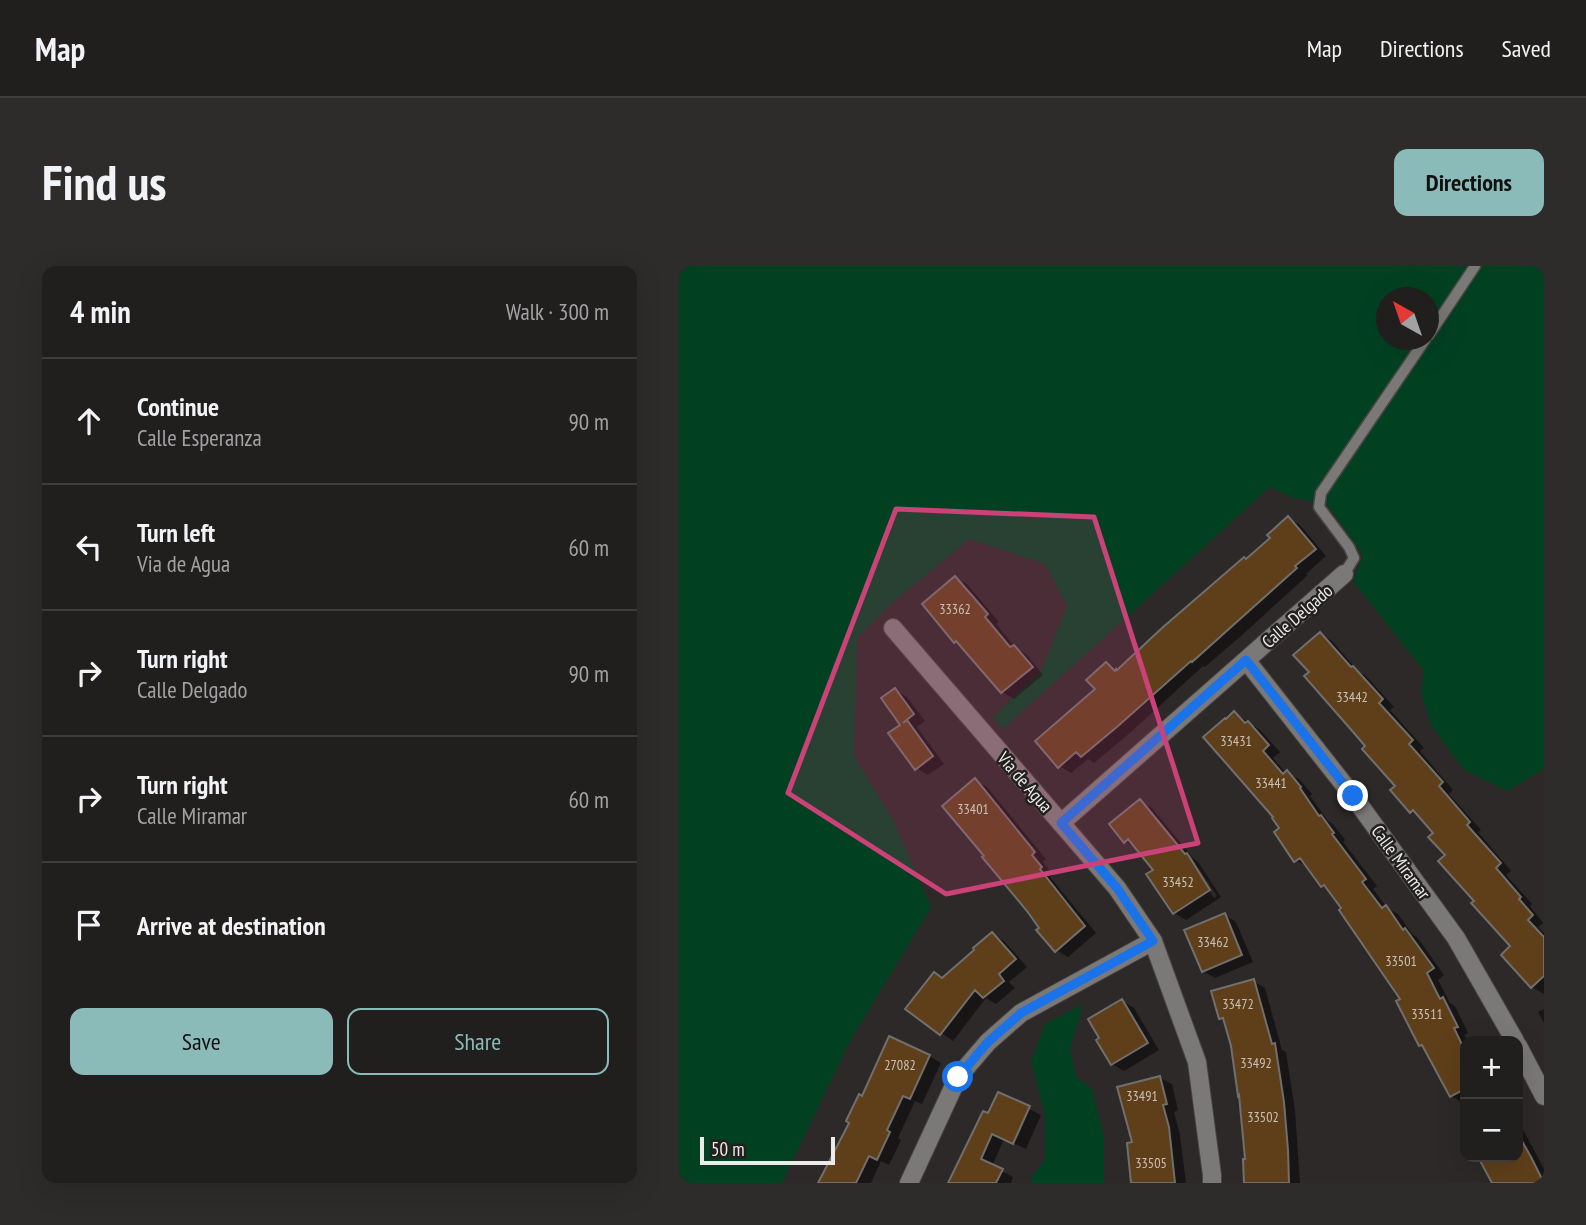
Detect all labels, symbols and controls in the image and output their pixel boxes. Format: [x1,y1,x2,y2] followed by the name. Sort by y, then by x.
[35,27,85,70] text: Map
[1307,33,1342,64] text: Map
[1380,33,1464,64] text: Directions
[1502,33,1551,64] text: Saved
[1394,149,1544,216] button: Directions
[42,150,166,214] text: Find us
[1376,287,1439,350] north arrow
[70,292,131,331] text: 4 min
[506,297,609,326] text: Walk · 300 m
[137,390,219,423] text: Continue
[70,402,108,440] icon: ahead
[568,407,609,436] text: 90 m
[137,423,262,452] text: Calle Esperanza
[137,516,215,549] text: Turn left
[70,528,108,566] icon: left
[568,533,609,562] text: 60 m
[137,549,230,578] text: Via de Agua
[1257,579,1337,653] street label: Calle Delgado
[939,600,971,618] house number: 33362
[137,642,228,675] text: Turn right
[70,654,108,692] icon: right
[568,659,609,688] text: 90 m
[137,675,248,704] text: Calle Delgado
[1336,688,1368,706] house number: 33442
[1220,732,1252,750] house number: 33431
[992,746,1058,817] street label: Via de Agua
[137,768,228,801] text: Turn right
[1255,774,1287,792] house number: 33441
[70,780,108,818] icon: right
[1337,780,1368,811] route end
[568,785,609,814] text: 60 m
[957,800,989,818] house number: 33401
[137,801,247,830] text: Calle Miramar
[1366,820,1436,904] street label: Calle Miramar
[1162,873,1194,891] house number: 33452
[70,906,108,944] icon: arrive
[137,909,326,942] text: Arrive at destination
[1197,933,1229,951] house number: 33462
[1385,952,1417,970] house number: 33501
[1222,995,1254,1013] house number: 33472
[1411,1005,1443,1023] house number: 33511
[70,1008,333,1075] button: Save
[347,1008,609,1075] button: Share
[1460,1036,1523,1162] map controls
[1460,1036,1523,1099] button: +
[1240,1054,1272,1072] house number: 33492
[884,1056,916,1074] house number: 27082
[942,1061,973,1092] route start
[1126,1087,1158,1105] house number: 33491
[1460,1099,1523,1162] button: −
[1247,1108,1279,1126] house number: 33502
[700,1134,835,1166] scale bar
[711,1137,745,1161] text: 50 m
[1135,1154,1167,1172] house number: 33505

